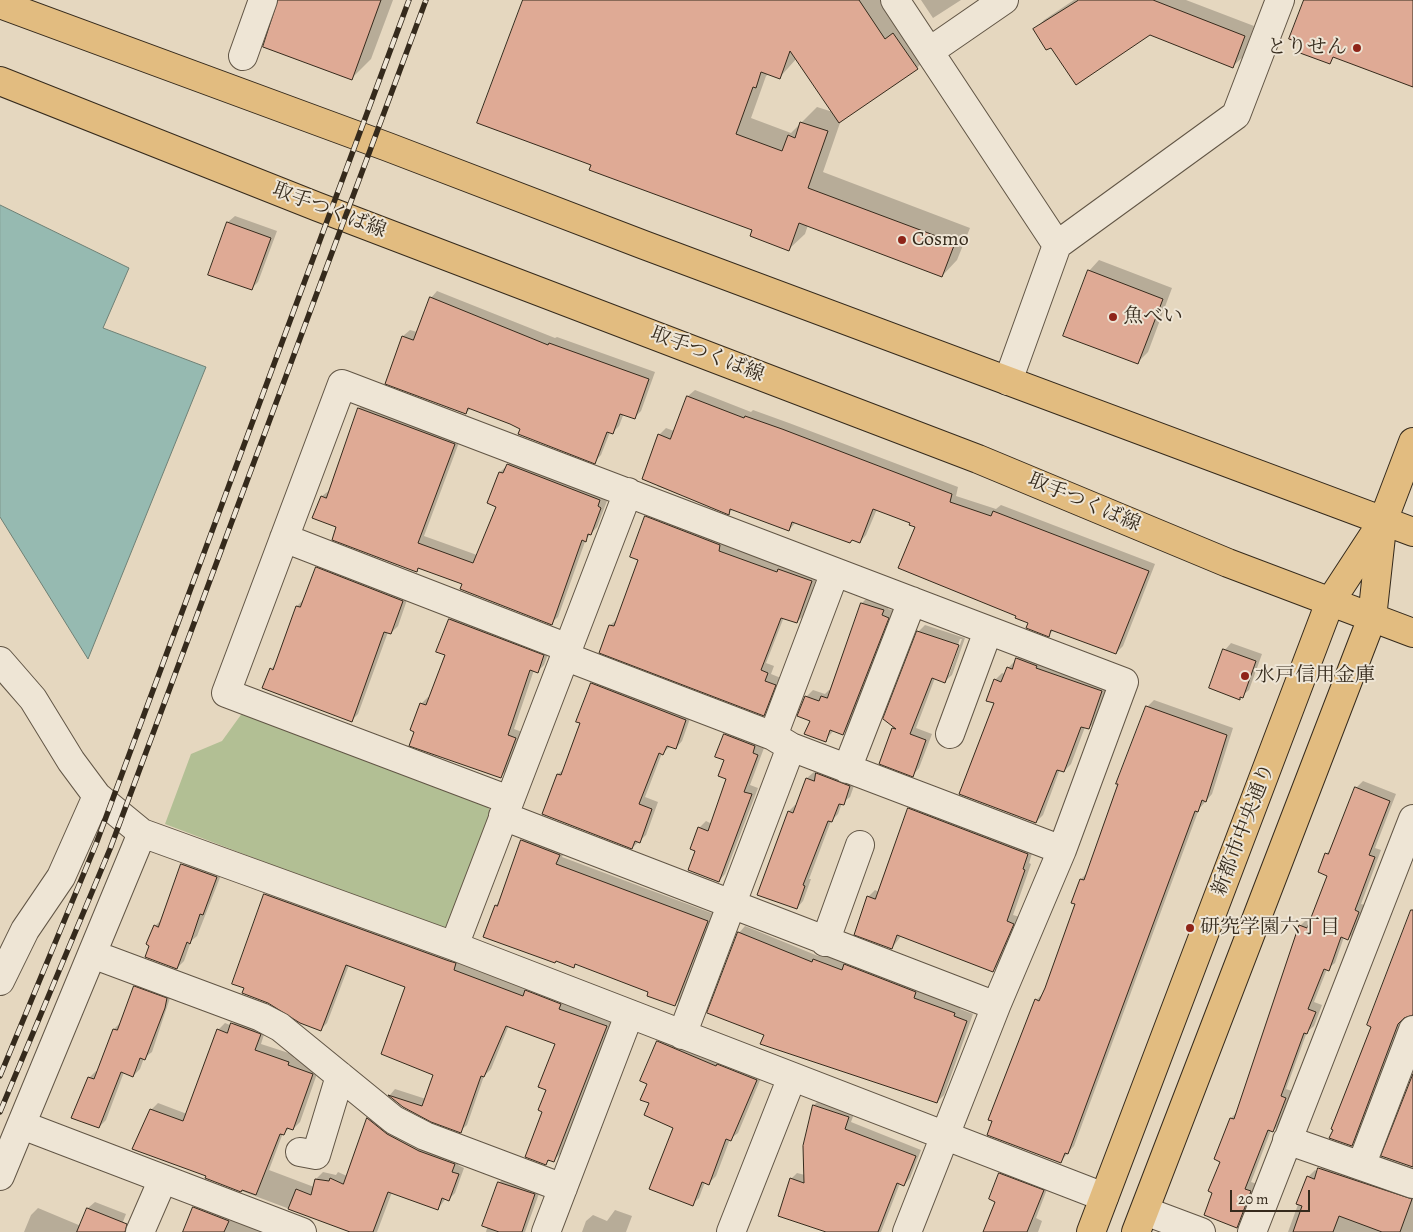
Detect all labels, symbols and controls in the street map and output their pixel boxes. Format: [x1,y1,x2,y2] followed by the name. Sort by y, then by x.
[1267,36,1347,60] place label: とりせん
[1351,42,1363,54] marker: とりせん
[269,178,389,244] street label: 取手つくば線
[912,228,969,252] place label: Cosmo
[896,234,908,246] marker: Cosmo
[1123,305,1183,329] place label: 魚べい
[1107,311,1119,323] marker: 魚べい
[647,322,767,388] street label: 取手つくば線
[1024,469,1144,537] street label: 取手つくば線
[1255,664,1375,688] place label: 水戸信用金庫
[1239,670,1251,682] marker: 水戸信用金庫
[1208,760,1280,900] street label: 新都市中央通り
[1200,916,1340,940] place label: 研究学園六丁目
[1184,922,1196,934] marker: 研究学園六丁目
[1233,1180,1313,1212] scale bar
[1238,1189,1269,1209] text: 20 m

